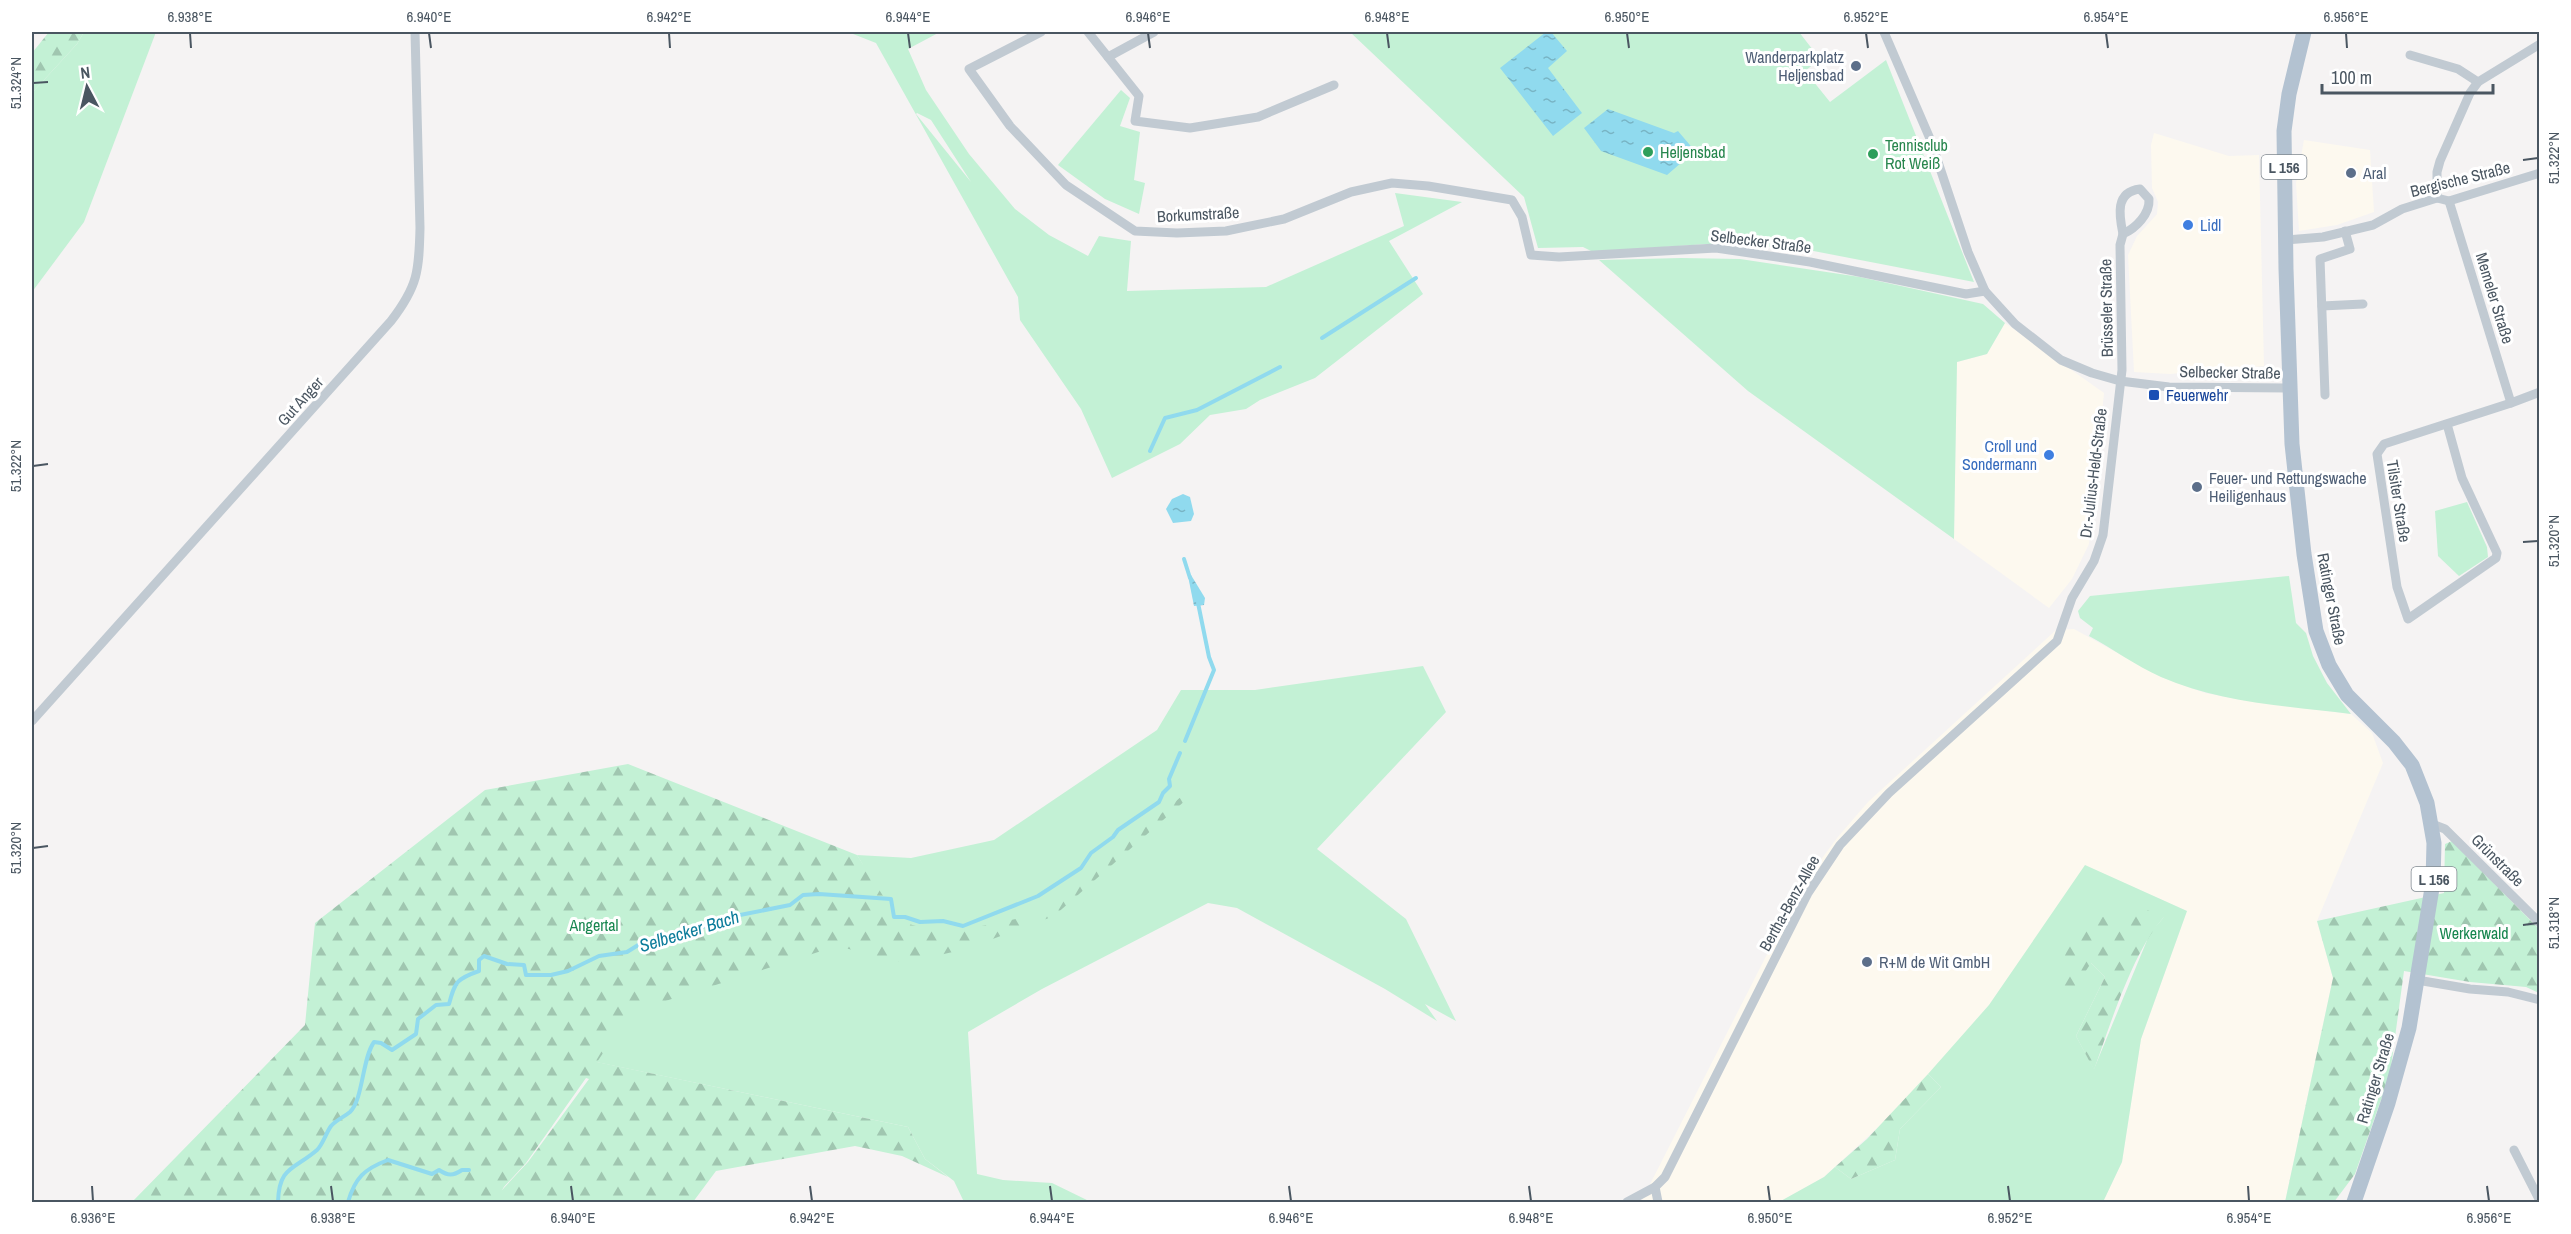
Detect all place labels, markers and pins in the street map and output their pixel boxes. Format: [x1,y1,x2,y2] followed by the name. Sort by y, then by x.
[1745,46,1844,86] place label: Wanderparkplatz Heljensbad
[1849,59,1863,73] marker: Wanderparkplatz Heljensbad
[1885,134,1948,174] place label: Tennisclub Rot Weiß
[1660,141,1726,163] place label: Heljensbad
[1641,145,1655,159] marker: Heljensbad
[1866,147,1880,161] marker: Tennisclub Rot Weiß
[2362,162,2386,184] place label: Aral
[2344,166,2358,180] marker: Aral
[2200,214,2221,236] place label: Lidl
[2181,218,2195,232] marker: Lidl
[2166,384,2229,406] place label: Feuerwehr
[2147,388,2161,402] marker: Feuerwehr
[1962,435,2037,475] place label: Croll und Sondermann
[2042,448,2056,462] marker: Croll und Sondermann
[2209,467,2367,507] place label: Feuer- und Rettungswache Heiligenhaus
[2190,480,2204,494] marker: Feuer- und Rettungswache Heiligenhaus
[1879,951,1990,973] place label: R+M de Wit GmbH
[1860,955,1874,969] marker: R+M de Wit GmbH

